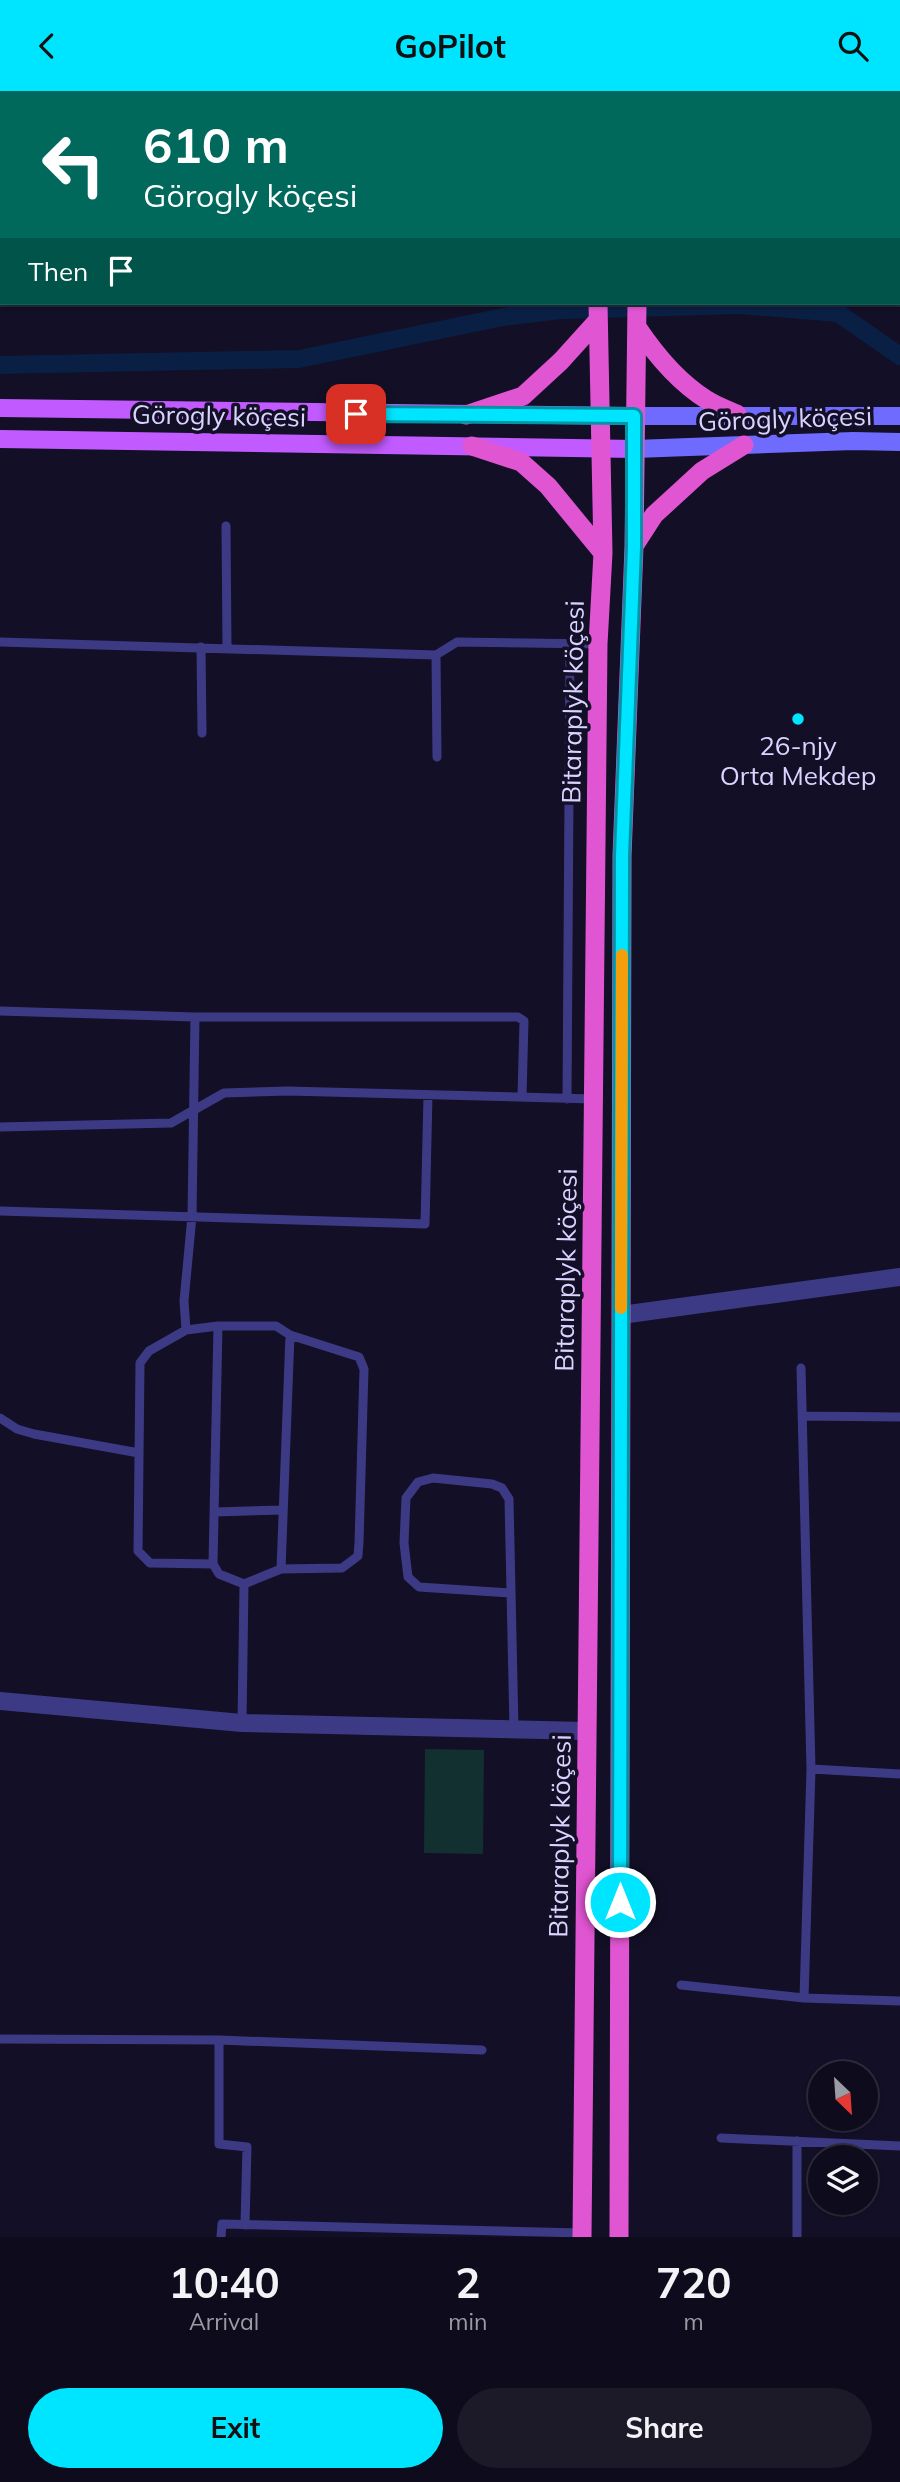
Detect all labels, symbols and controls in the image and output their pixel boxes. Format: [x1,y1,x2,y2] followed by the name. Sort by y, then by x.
[394,26,506,66] text: GoPilot
[28,27,66,65] icon: back
[834,27,872,65] icon: search
[143,114,289,175] text: 610 m
[28,119,119,210] icon: left
[143,175,357,215] text: Görogly köçesi
[102,252,140,290] icon: arrive
[28,255,88,288] text: Then
[326,384,386,444] pin
[337,395,375,433] icon: arrive
[132,397,306,434] street label: Görogly köçesi
[697,399,873,438] street label: Görogly köçesi
[554,600,591,804] street label: Bitaraplyk köçesi
[790,711,806,727] marker: 26-njy Orta Mekdep
[720,729,876,792] place label: 26-njy Orta Mekdep
[547,1168,584,1372] street label: Bitaraplyk köçesi
[541,1734,578,1938] street label: Bitaraplyk köçesi
[583,1865,657,1939] position arrow
[808,2061,878,2131] north arrow
[808,2061,878,2215] map controls
[808,2145,878,2215] button: layers
[169,2256,280,2309] text: 10:40
[455,2256,480,2309] text: 2
[656,2256,731,2309] text: 720
[189,2307,259,2336] text: Arrival
[448,2307,487,2336] text: min
[684,2307,704,2336] text: m
[28,2388,443,2468] button: Exit
[457,2388,872,2468] button: Share

